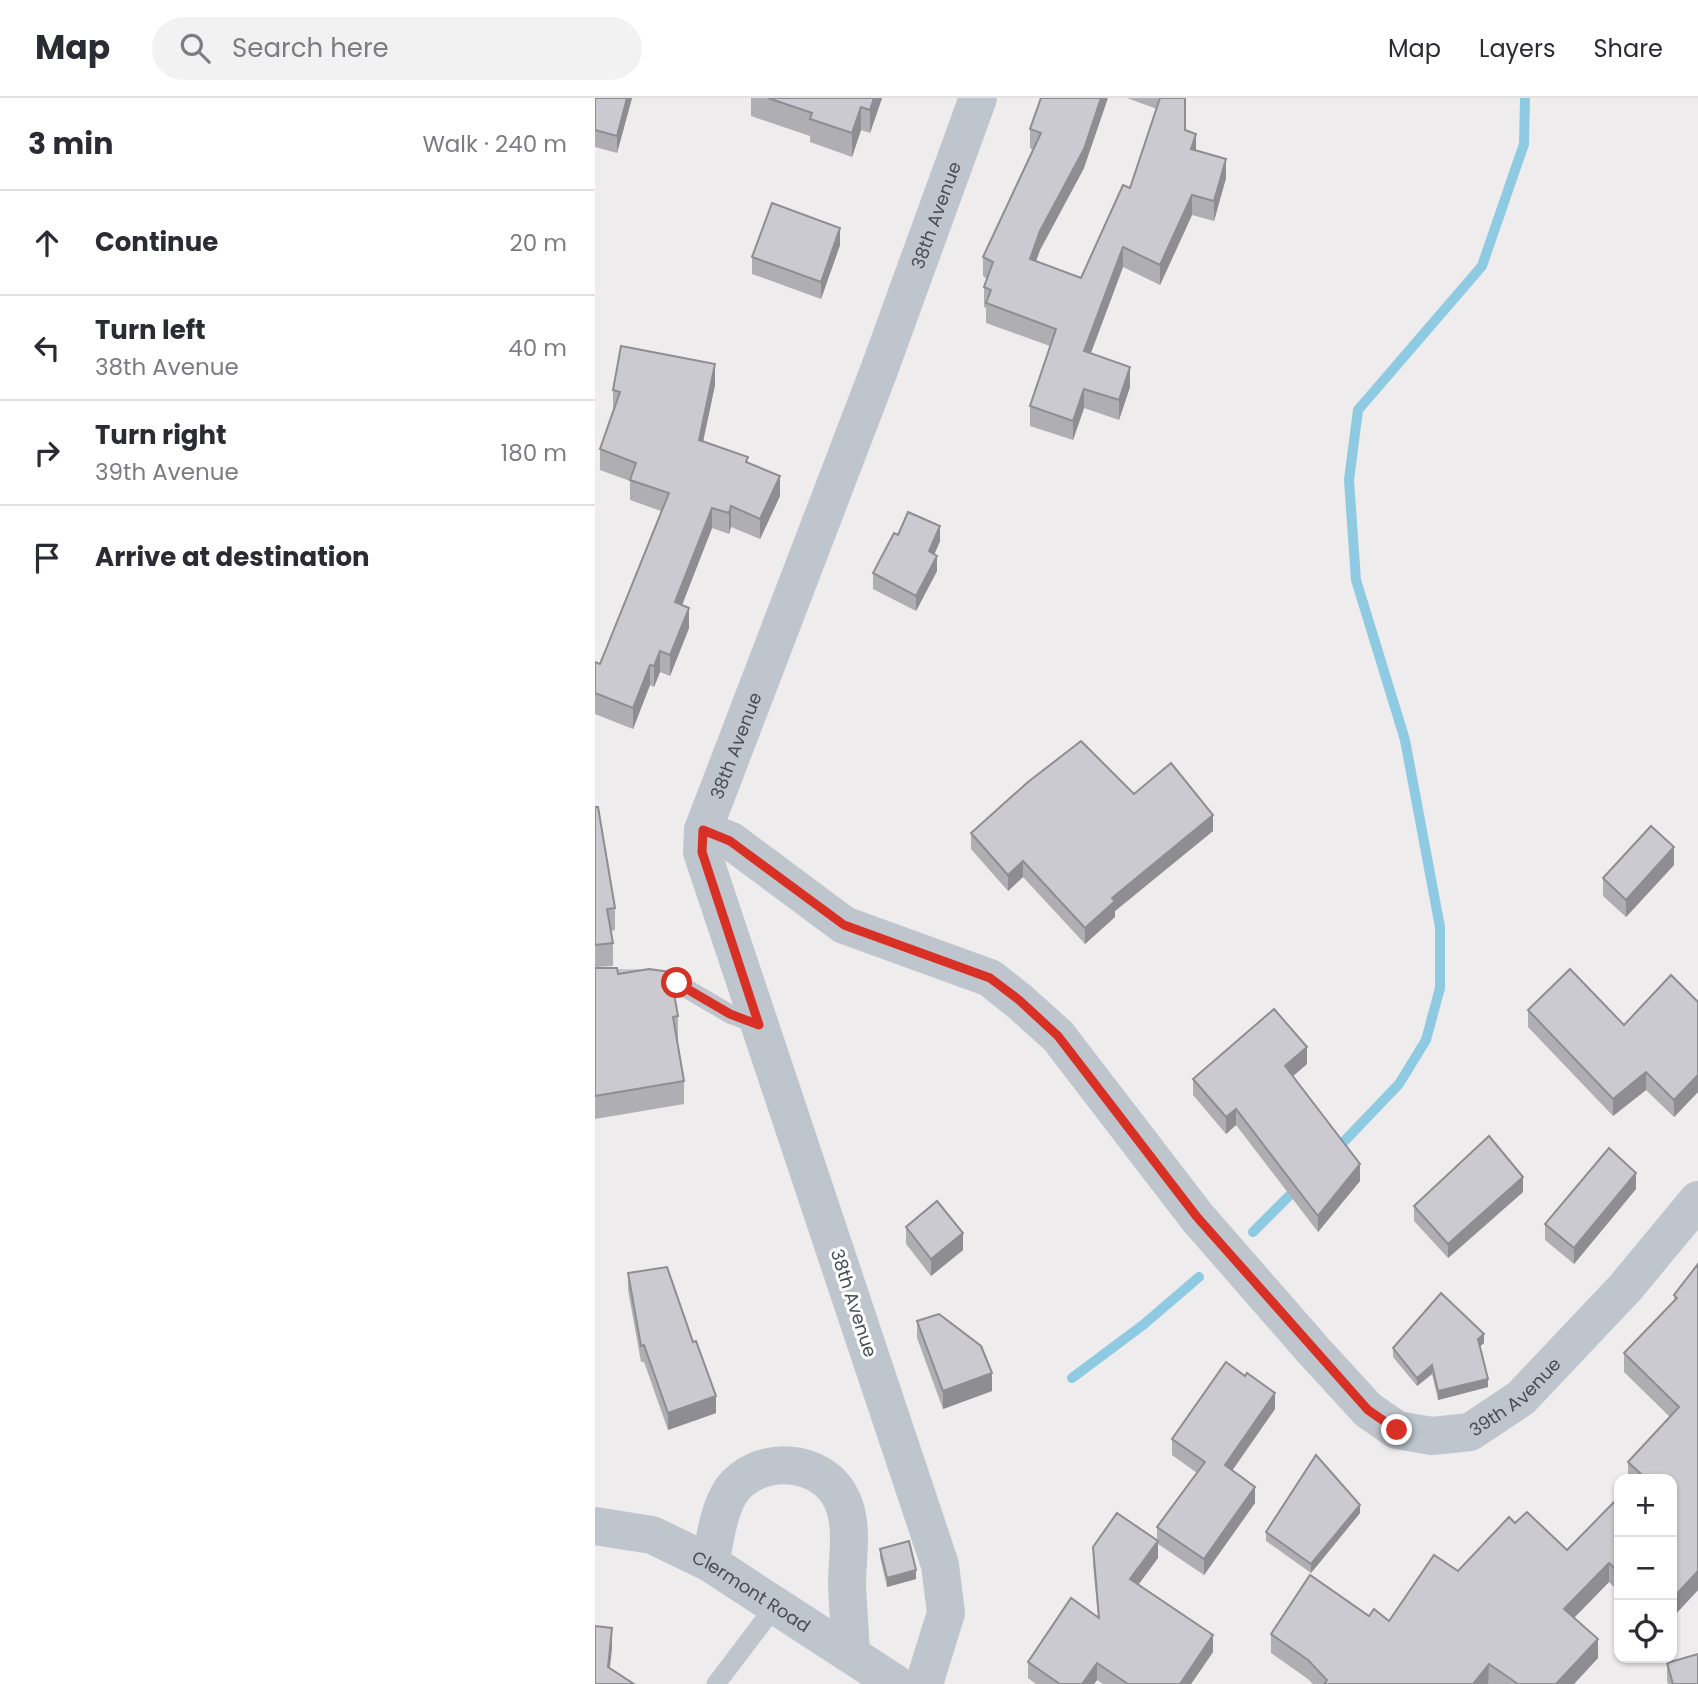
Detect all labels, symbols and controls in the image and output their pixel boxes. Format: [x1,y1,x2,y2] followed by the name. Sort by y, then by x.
[152,17,642,80] search box
[35,24,110,71] text: Map
[176,29,214,67] icon: search
[232,30,389,66] text: Search here
[1388,32,1441,65] text: Map
[1479,32,1555,65] text: Layers
[1593,32,1663,65] text: Share
[28,122,113,165] text: 3 min
[422,128,567,160] text: Walk · 240 m
[905,158,966,272] street label: 38th Avenue
[28,224,66,262] icon: ahead
[95,224,218,260] text: Continue
[509,227,567,259] text: 20 m
[95,312,206,348] text: Turn left
[28,329,66,367] icon: left
[508,332,567,364] text: 40 m
[95,351,239,383] text: 38th Avenue
[95,417,227,453] text: Turn right
[28,434,66,472] icon: right
[501,437,567,469] text: 180 m
[95,456,239,488] text: 39th Avenue
[28,539,66,577] icon: arrive
[95,539,370,575] text: Arrive at destination
[704,688,767,802] street label: 38th Avenue
[661,967,692,998] route start
[825,1246,883,1360] street label: 38th Avenue
[1464,1351,1566,1442] street label: 39th Avenue
[1381,1414,1412,1445] route end
[1614,1474,1677,1663] map controls
[1614,1474,1677,1537] button: +
[1614,1537,1677,1600] button: −
[688,1544,816,1638] street label: Clermont Road
[1614,1600,1677,1663] button: locate

